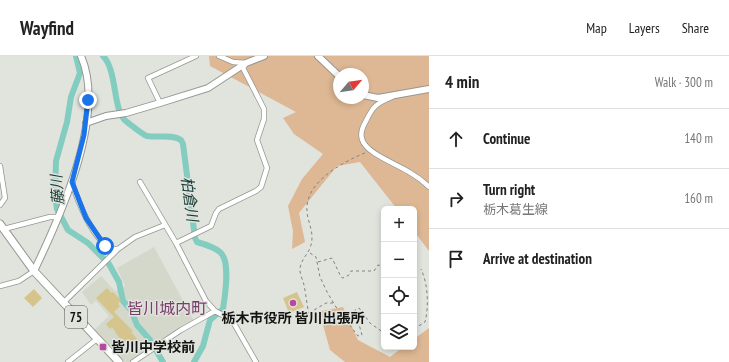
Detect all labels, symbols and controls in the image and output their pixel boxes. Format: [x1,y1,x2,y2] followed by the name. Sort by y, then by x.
[20,16,74,40] text: Wayfind
[586,19,607,37] text: Map
[629,19,660,37] text: Layers
[682,19,709,37] text: Share
[333,68,369,104] north arrow
[445,71,479,93] text: 4 min
[655,74,713,91] text: Walk · 300 m
[79,91,97,109] route end
[445,128,467,150] icon: ahead
[483,129,530,148] text: Continue
[684,130,713,147] text: 140 m
[46,172,68,206] water label: 藤川
[177,175,203,225] water label: 柏倉川
[483,180,535,199] text: Turn right
[445,188,467,210] icon: right
[684,190,713,207] text: 160 m
[483,201,548,218] text: 栃木葛生線
[381,206,417,350] map controls
[381,206,417,242] button: +
[96,237,114,255] route start
[381,242,417,278] button: −
[445,248,467,270] icon: arrive
[483,249,592,268] text: Arrive at destination
[381,278,417,314] button: locate
[127,298,207,318] district label: 皆川城内町
[288,298,298,308] marker: 栃木市役所 皆川出張所
[65,306,87,328] road number: 75
[222,309,364,327] place label: 栃木市役所 皆川出張所
[381,314,417,350] button: layers
[111,338,195,356] place label: 皆川中学校前
[98,342,108,352] marker: 皆川中学校前

